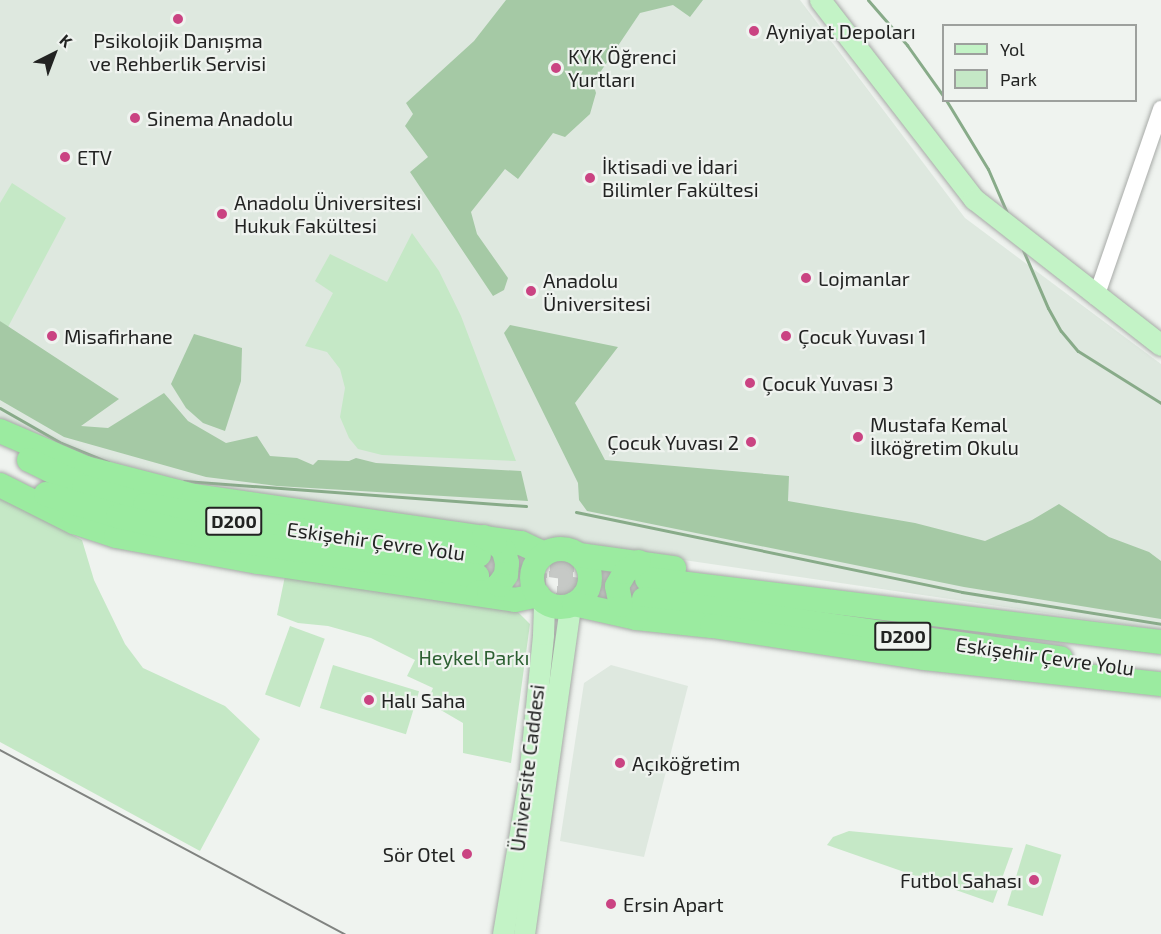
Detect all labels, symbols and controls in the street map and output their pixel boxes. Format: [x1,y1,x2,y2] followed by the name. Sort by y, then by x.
[171,12,185,26] marker: Psikolojik Danışma ve Rehberlik Servisi
[766,19,916,43] place label: Ayniyat Depoları
[24,24,84,84] north arrow
[747,24,761,38] marker: Ayniyat Depoları
[942,24,1137,102] legend
[90,28,266,75] place label: Psikolojik Danışma ve Rehberlik Servisi
[56,30,77,51] text: K
[1000,38,1025,60] text: Yol
[568,45,677,92] place label: KYK Öğrenci Yurtları
[549,61,563,75] marker: KYK Öğrenci Yurtları
[1000,68,1037,90] text: Park
[147,106,294,130] place label: Sinema Anadolu
[128,111,142,125] marker: Sinema Anadolu
[77,145,112,169] place label: ETV
[58,150,72,164] marker: ETV
[602,154,759,201] place label: İktisadi ve İdari Bilimler Fakültesi
[583,171,597,185] marker: İktisadi ve İdari Bilimler Fakültesi
[234,190,421,237] place label: Anadolu Üniversitesi Hukuk Fakültesi
[215,207,229,221] marker: Anadolu Üniversitesi Hukuk Fakültesi
[818,266,910,290] place label: Lojmanlar
[543,268,651,315] place label: Anadolu Üniversitesi
[799,271,813,285] marker: Lojmanlar
[524,284,538,298] marker: Anadolu Üniversitesi
[64,324,173,348] place label: Misafirhane
[798,324,927,348] place label: Çocuk Yuvası 1
[45,329,59,343] marker: Misafirhane
[779,329,793,343] marker: Çocuk Yuvası 1
[762,371,894,395] place label: Çocuk Yuvası 3
[743,376,757,390] marker: Çocuk Yuvası 3
[870,413,1019,460] place label: Mustafa Kemal İlköğretim Okulu
[606,430,739,454] place label: Çocuk Yuvası 2
[851,430,865,444] marker: Mustafa Kemal İlköğretim Okulu
[744,435,758,449] marker: Çocuk Yuvası 2
[204,506,264,536] road number: D200
[285,517,467,565] street label: Eskişehir Çevre Yolu
[873,621,933,651] road number: D200
[954,632,1136,680] street label: Eskişehir Çevre Yolu
[418,645,530,669] park label: Heykel Parkı
[505,683,549,853] street label: Üniversite Caddesi
[381,688,466,712] place label: Halı Saha
[362,693,376,707] marker: Halı Saha
[632,751,740,775] place label: Açıköğretim
[613,756,627,770] marker: Açıköğretim
[382,842,455,866] place label: Sör Otel
[460,847,474,861] marker: Sör Otel
[899,868,1022,892] place label: Futbol Sahası
[1027,873,1041,887] marker: Futbol Sahası
[623,892,724,916] place label: Ersin Apart
[604,897,618,911] marker: Ersin Apart

